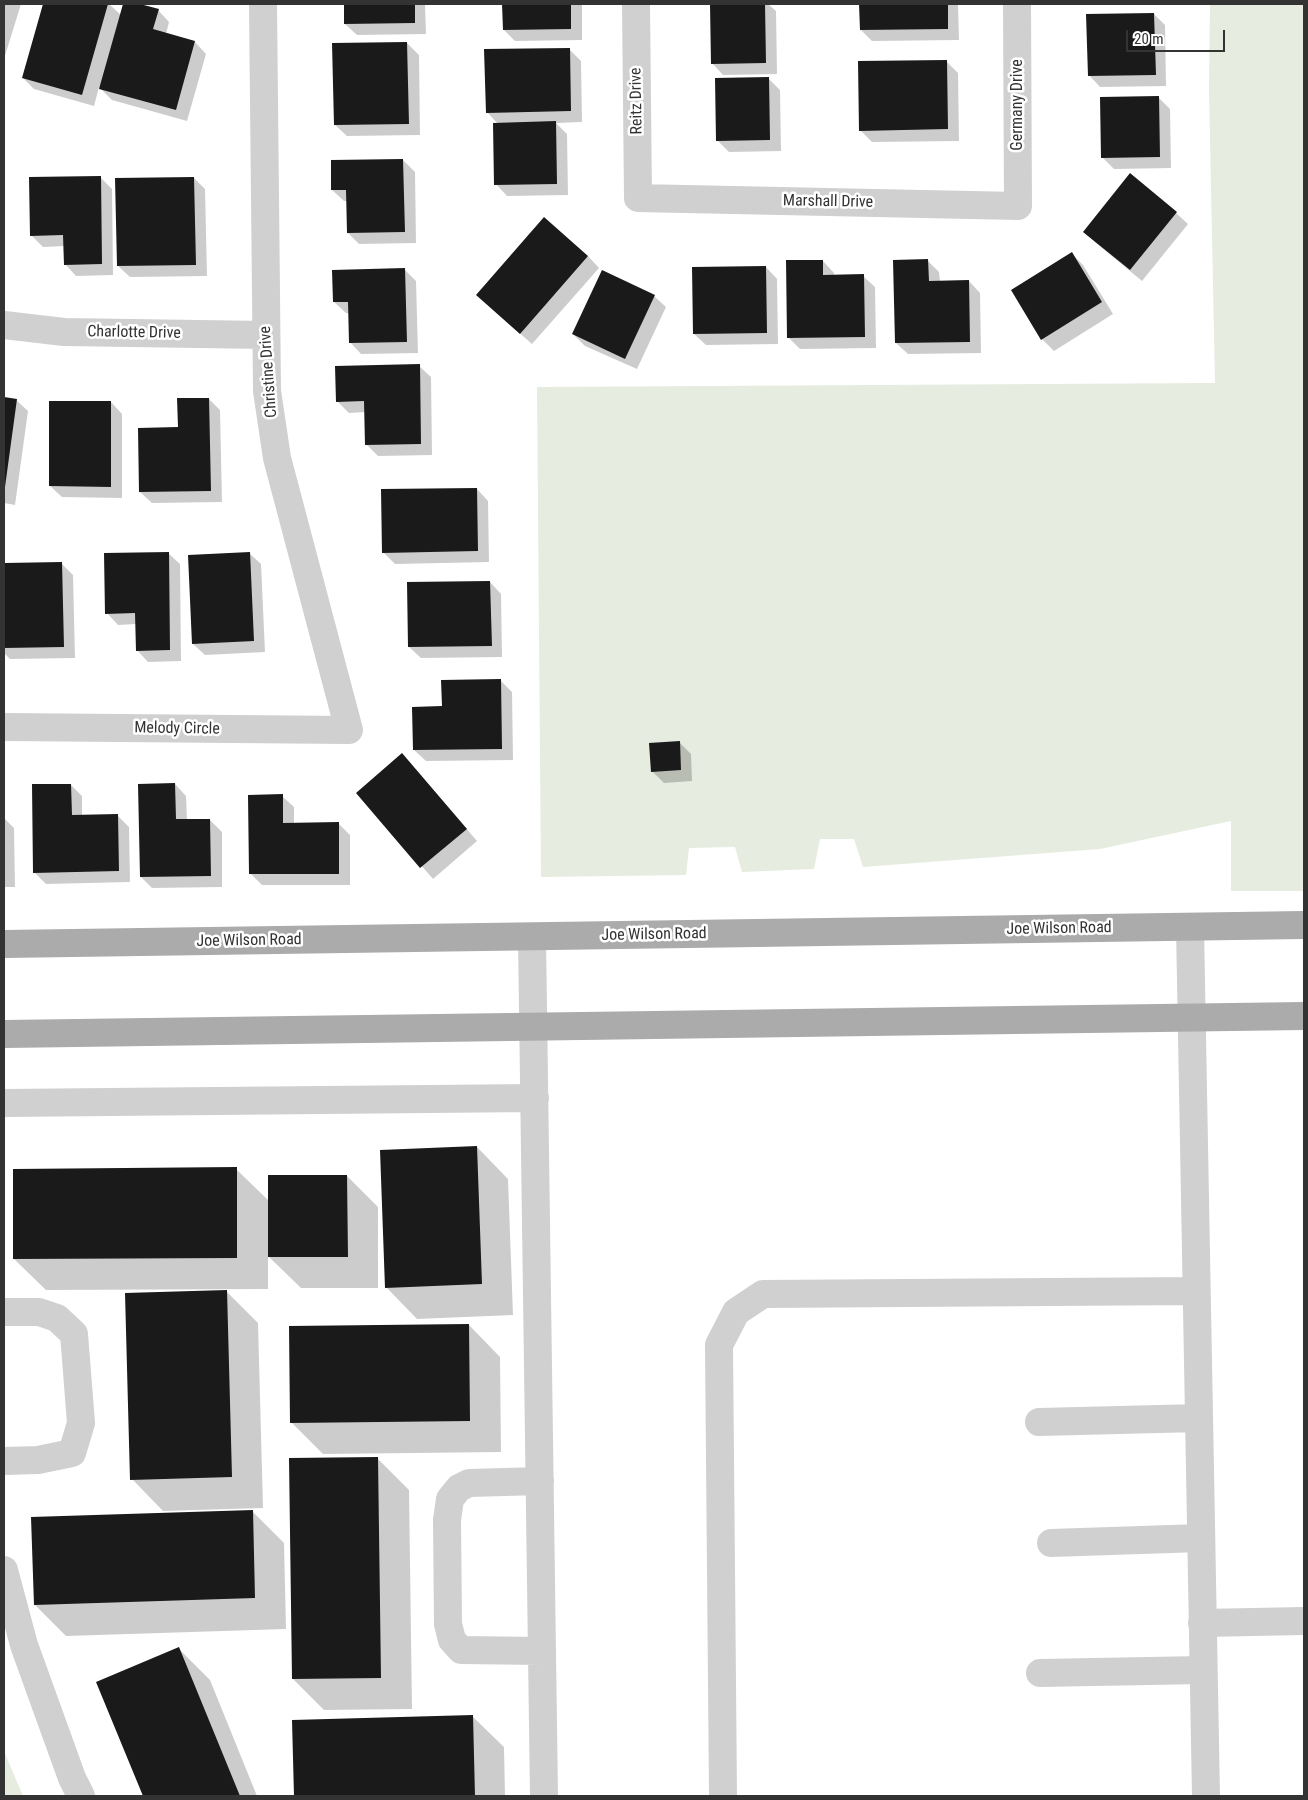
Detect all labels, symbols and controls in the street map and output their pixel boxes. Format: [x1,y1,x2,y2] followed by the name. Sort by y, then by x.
[1128,20,1227,52] scale bar
[1134,30,1164,48] text: 20 m
[1008,59,1028,151] street label: Germany Drive
[627,67,647,135] street label: Reitz Drive
[783,192,873,212] street label: Marshall Drive
[87,323,181,343] street label: Charlotte Drive
[256,325,282,419] street label: Christine Drive
[134,719,220,739] street label: Melody Circle
[1006,918,1112,940] street label: Joe Wilson Road
[601,924,707,946] street label: Joe Wilson Road
[196,930,302,952] street label: Joe Wilson Road

